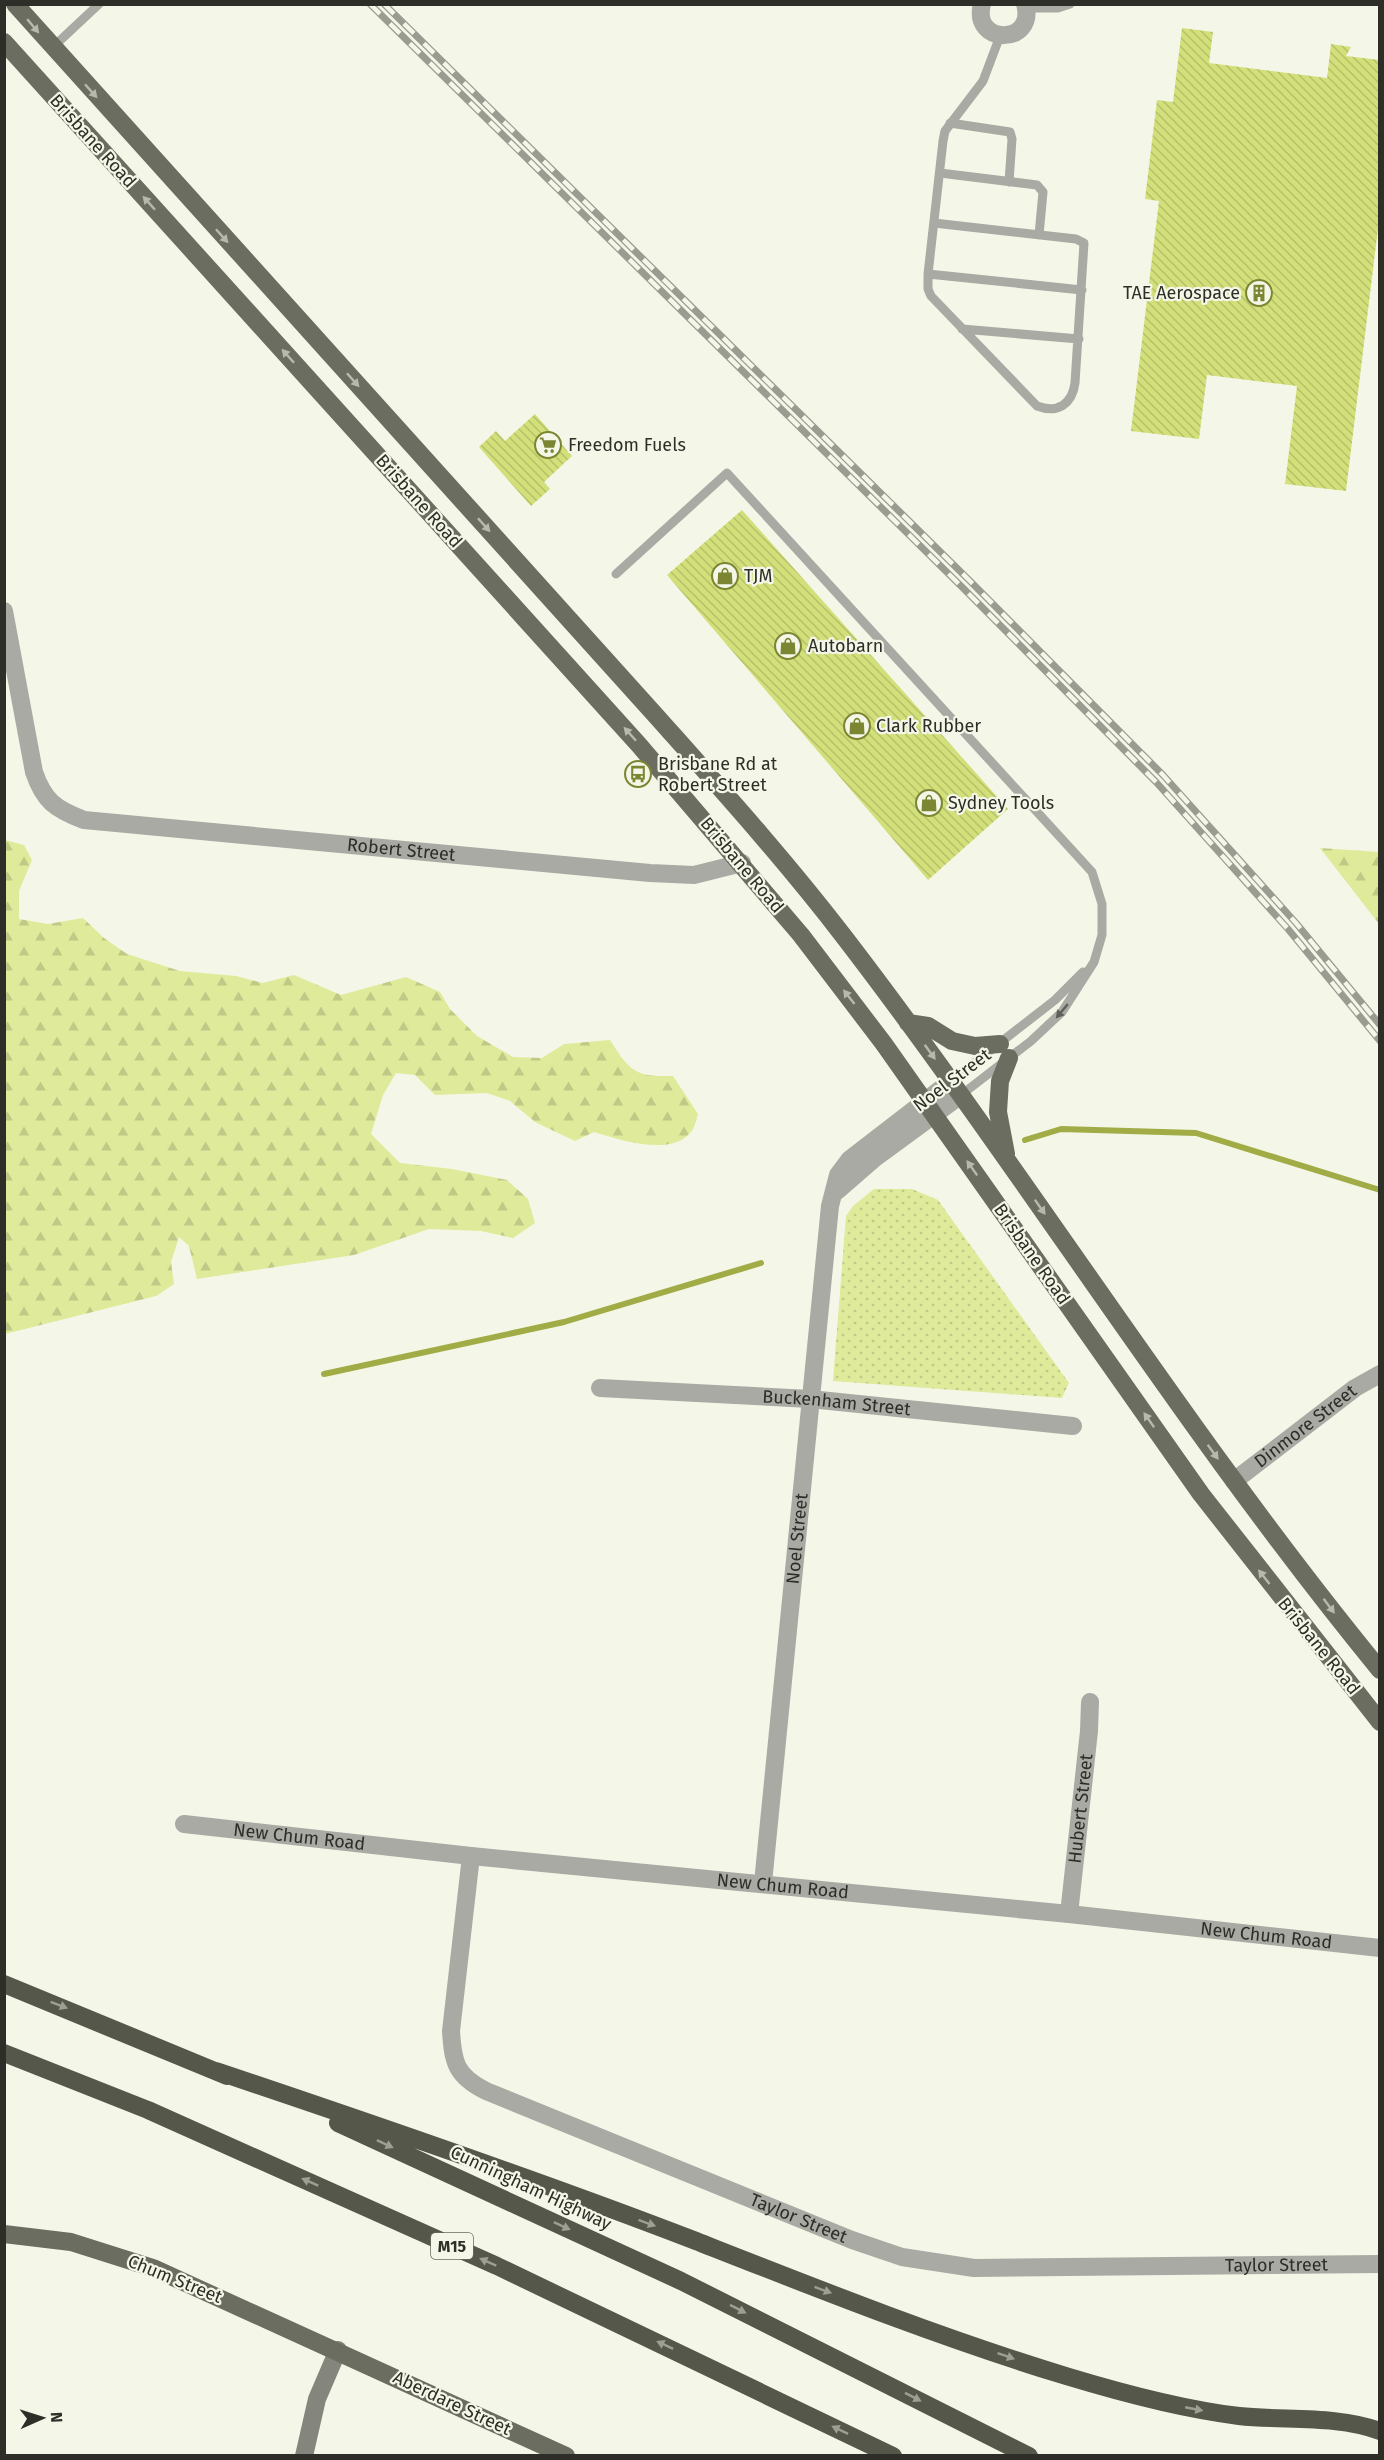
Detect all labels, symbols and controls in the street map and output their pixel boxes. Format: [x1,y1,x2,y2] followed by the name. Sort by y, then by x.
[27,18,40,34] one-way arrow
[84,83,97,98] one-way arrow
[45,90,141,192] street label: Brisbane Road
[143,196,156,211] one-way arrow
[215,228,229,243] one-way arrow
[1244,278,1274,308] building icon: TAE Aerospace
[1123,282,1240,304] place label: TAE Aerospace
[281,349,295,364] one-way arrow
[346,373,360,387] one-way arrow
[533,430,563,460] supermarket icon: Freedom Fuels
[568,434,686,456] place label: Freedom Fuels
[371,450,467,552] street label: Brisbane Road
[477,517,491,532] one-way arrow
[710,561,740,591] shop icon: TJM
[744,565,773,587] place label: TJM
[773,631,803,661] shop icon: Autobarn
[808,635,883,657] place label: Autobarn
[842,711,872,741] shop icon: Clark Rubber
[876,715,981,737] place label: Clark Rubber
[623,727,637,742] one-way arrow
[658,753,778,796] place label: Brisbane Rd at Robert Street
[623,759,653,789] bus stop icon: Brisbane Rd at Robert Street
[914,788,944,818] shop icon: Sydney Tools
[948,792,1054,814] place label: Sydney Tools
[696,813,788,917] street label: Brisbane Road
[346,834,457,866] street label: Robert Street
[843,990,855,1005] one-way arrow
[1056,1003,1068,1018] one-way arrow
[909,1043,996,1116] street label: Noel Street
[924,1044,936,1060] one-way arrow
[966,1160,978,1176] one-way arrow
[989,1199,1075,1309] street label: Brisbane Road
[1034,1199,1045,1215] one-way arrow
[1250,1380,1361,1472] street label: Dinmore Street
[762,1386,912,1420] street label: Buckenham Street
[1143,1413,1155,1429] one-way arrow
[1207,1444,1219,1460] one-way arrow
[782,1492,813,1585] street label: Noel Street
[1259,1570,1271,1585] one-way arrow
[1273,1593,1365,1699] street label: Brisbane Road
[1323,1598,1336,1614] one-way arrow
[1064,1752,1097,1865] street label: Hubert Street
[232,1819,366,1855] street label: New Chum Road
[716,1869,850,1904] street label: New Chum Road
[1199,1917,1333,1954] street label: New Chum Road
[50,2001,68,2010] one-way arrow
[377,2139,394,2148] one-way arrow
[447,2141,615,2235] street label: Cunningham Highway
[302,2178,319,2187] one-way arrow
[747,2189,851,2248] street label: Taylor Street
[638,2219,656,2228] one-way arrow
[554,2221,571,2230] one-way arrow
[431,2233,473,2259] road number: M15
[125,2250,226,2308] street label: Chum Street
[1225,2254,1329,2277] street label: Taylor Street
[480,2257,497,2266] one-way arrow
[814,2285,832,2295] one-way arrow
[730,2305,747,2314] one-way arrow
[656,2340,673,2349] one-way arrow
[997,2352,1015,2361] one-way arrow
[390,2366,515,2440] street label: Aberdare Street
[12,2388,72,2448] north arrow
[904,2392,921,2401] one-way arrow
[1184,2404,1203,2414] one-way arrow
[47,2411,66,2423] text: N
[832,2425,849,2434] one-way arrow

